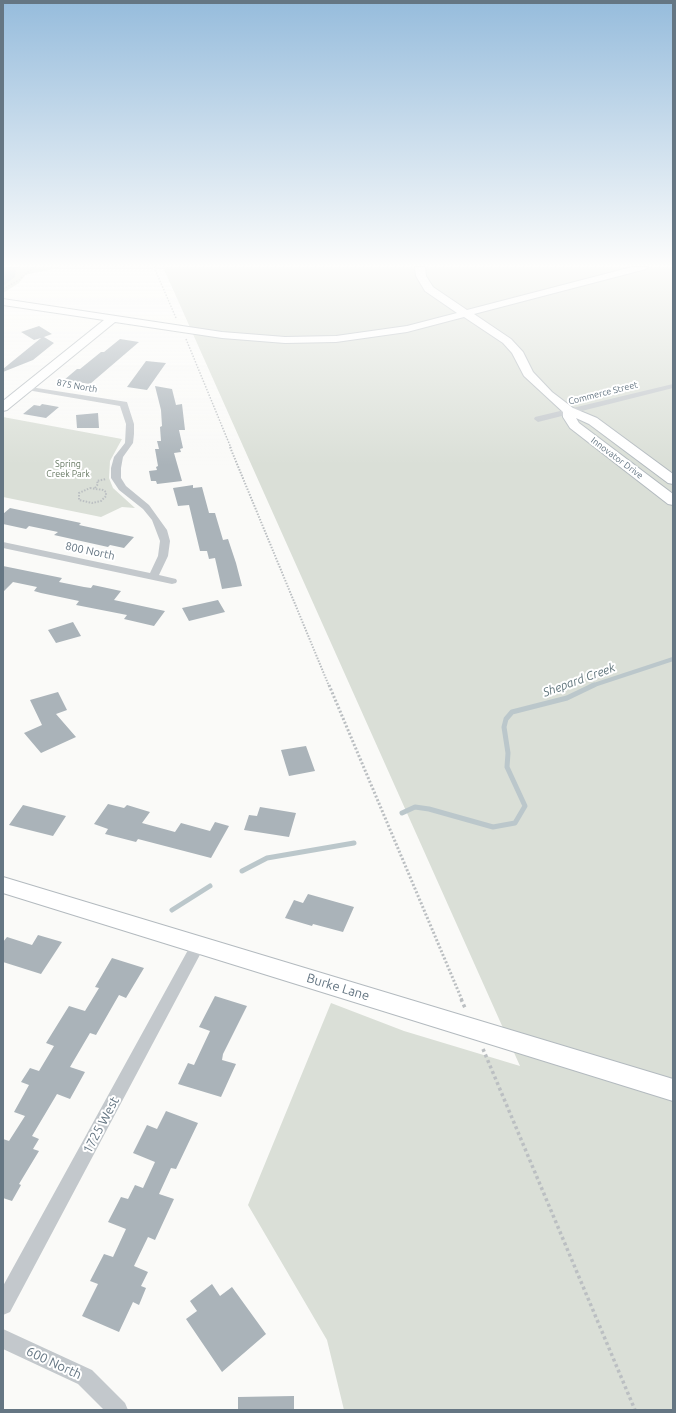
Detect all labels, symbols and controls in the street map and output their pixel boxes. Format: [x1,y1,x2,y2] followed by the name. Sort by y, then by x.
[56,377,98,395] street label: 875 North
[567,379,639,407] street label: Commerce Street
[589,435,645,481] street label: Innovator Drive
[46,459,90,480] park label: Spring Creek Park
[64,539,116,563] street label: 800 North
[541,660,617,700] water label: Shepard Creek
[305,970,371,1004] street label: Burke Lane
[80,1094,122,1156] street label: 1725 West
[24,1343,84,1383] street label: 600 North

